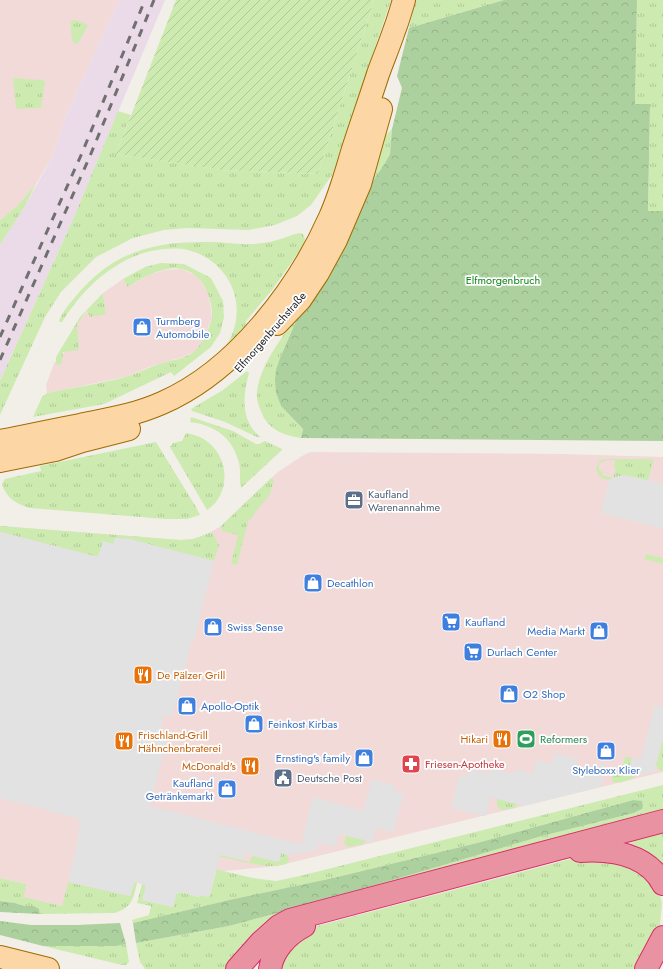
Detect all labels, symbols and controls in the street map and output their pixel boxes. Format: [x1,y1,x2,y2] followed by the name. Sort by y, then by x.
[466,272,540,288] park label: Elfmorgenbruch
[230,288,310,376] street label: Elfmorgenbruchstraße
[156,313,210,342] place label: Turmberg Automobile
[131,316,153,338] shop icon: Turmberg Automobile
[368,486,441,515] place label: Kaufland Warenannahme
[343,489,365,511] office icon: Kaufland Warenannahme
[302,572,324,594] shop icon: Decathlon
[327,575,373,591] place label: Decathlon
[440,611,462,633] supermarket icon: Kaufland
[465,614,505,630] place label: Kaufland
[202,616,224,638] shop icon: Swiss Sense
[227,619,283,635] place label: Swiss Sense
[588,620,610,642] shop icon: Media Markt
[527,623,585,639] place label: Media Markt
[462,641,484,663] supermarket icon: Durlach Center
[487,644,557,660] place label: Durlach Center
[132,664,154,686] restaurant icon: De Pälzer Grill
[157,667,225,683] place label: De Pälzer Grill
[498,683,520,705] shop icon: O2 Shop
[523,686,565,702] place label: O2 Shop
[176,695,198,717] shop icon: Apollo-Optik
[201,698,259,714] place label: Apollo-Optik
[243,713,265,735] shop icon: Feinkost Kirbas
[268,716,338,732] place label: Feinkost Kirbas
[138,727,221,756] place label: Frischland-Grill Hähnchenbraterei
[491,728,513,750] restaurant icon: Hikari
[515,728,537,750] sports icon: Reformers
[113,730,135,752] restaurant icon: Frischland-Grill Hähnchenbraterei
[461,731,488,747] place label: Hikari
[540,731,588,747] place label: Reformers
[595,740,617,762] shop icon: Styleboxx Klier
[353,747,375,769] shop icon: Ernsting's family
[276,750,350,766] place label: Ernsting's family
[400,753,422,775] pharmacy icon: Friesen-Apotheke
[239,755,261,777] restaurant icon: McDonald's
[425,756,505,772] place label: Friesen-Apotheke
[182,758,237,774] place label: McDonald's
[572,762,640,778] place label: Styleboxx Klier
[272,767,294,789] public building icon: Deutsche Post
[297,770,362,786] place label: Deutsche Post
[146,775,213,804] place label: Kaufland Getränkemarkt
[216,778,238,800] shop icon: Kaufland Getränkemarkt

